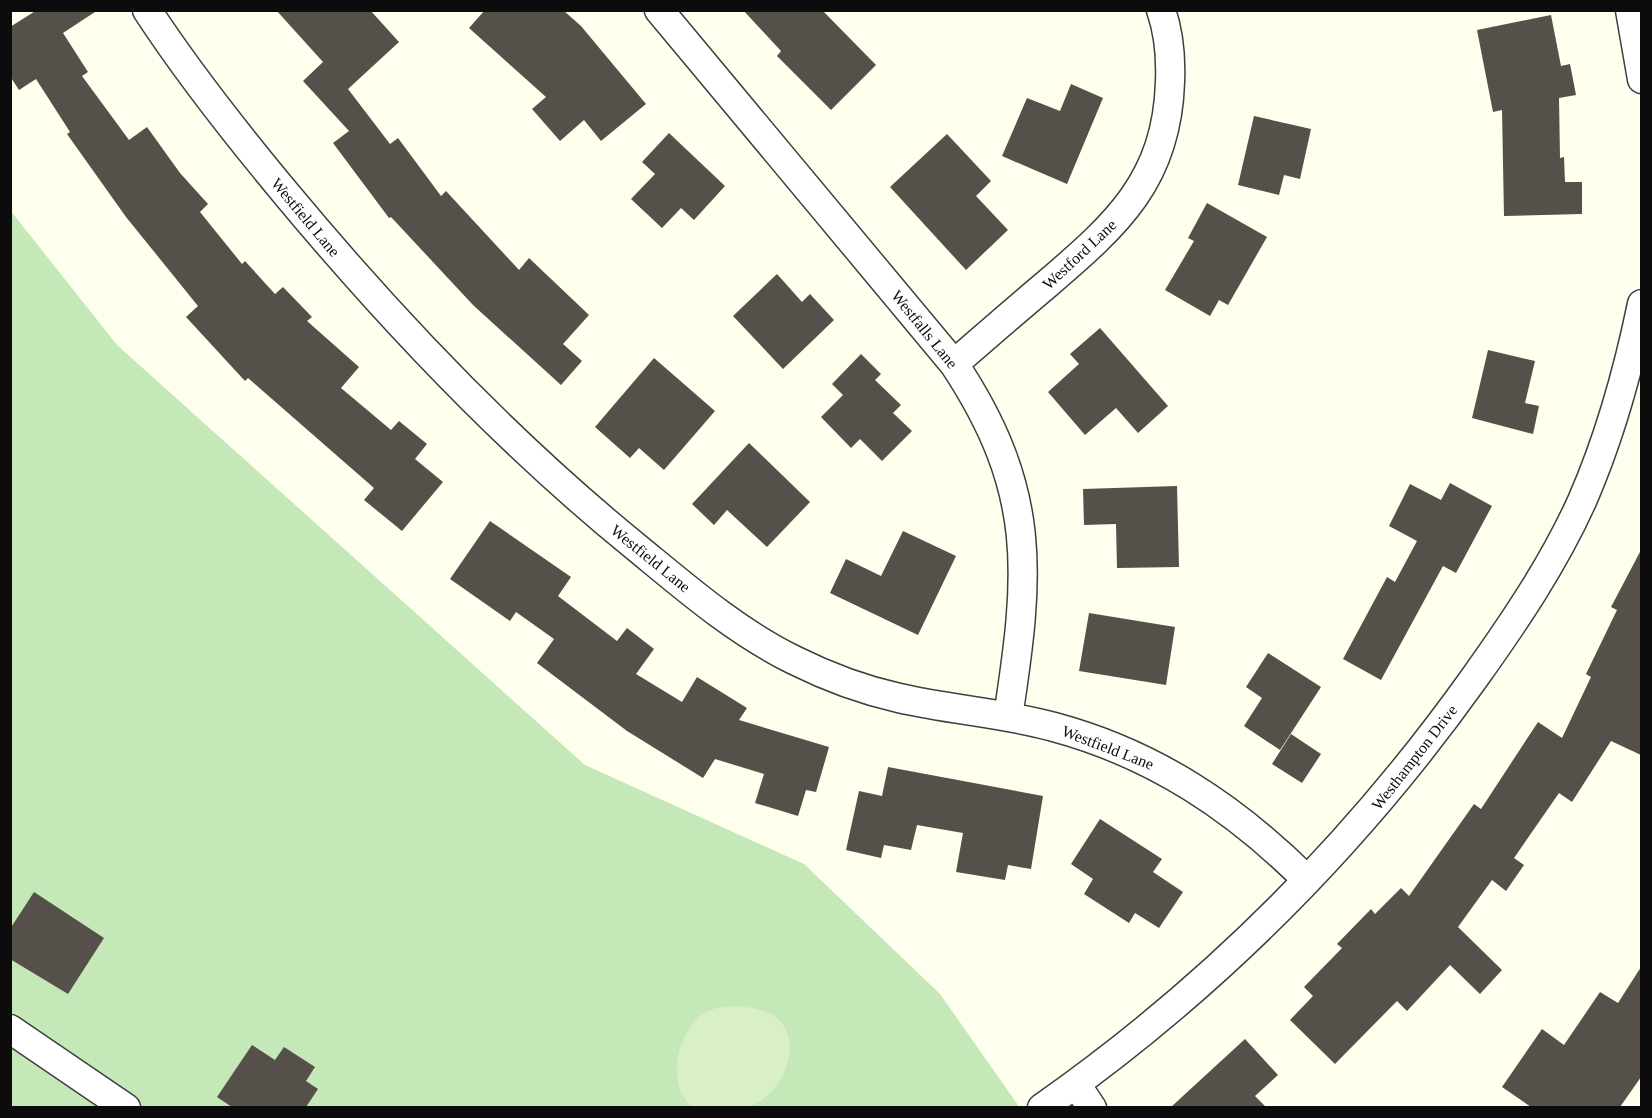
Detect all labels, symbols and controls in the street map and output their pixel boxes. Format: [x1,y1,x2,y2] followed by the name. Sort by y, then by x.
[268,175,343,260] street label: Westfield Lane
[1039,216,1120,293] street label: Westford Lane
[888,287,961,372] street label: Westfalls Lane
[608,521,694,595] street label: Westfield Lane
[1368,702,1461,814] street label: Westhampton Drive
[1060,722,1156,773] street label: Westfield Lane

